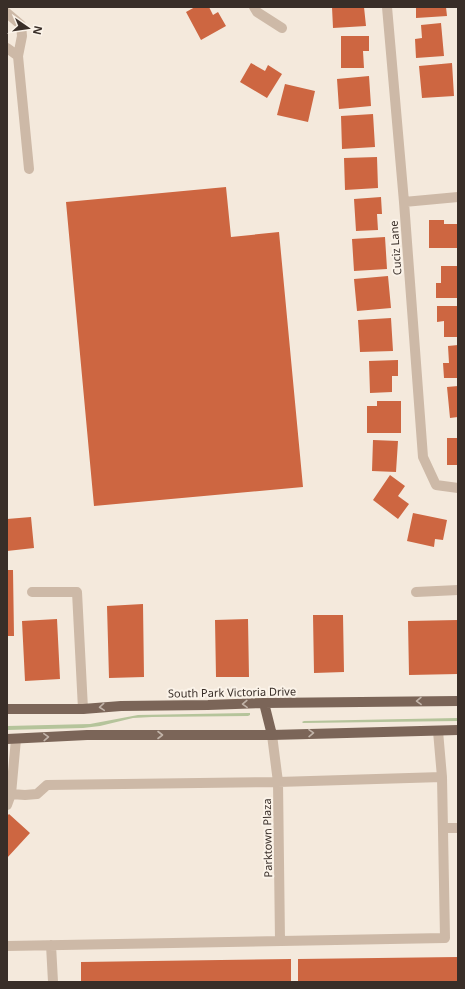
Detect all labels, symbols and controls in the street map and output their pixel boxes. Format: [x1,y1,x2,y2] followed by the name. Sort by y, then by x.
[8,8,48,48] north arrow
[30,24,47,36] text: N
[386,220,404,276] street label: Cuciz Lane
[168,683,296,701] street label: South Park Victoria Drive
[416,697,422,705] one-way arrow
[242,700,248,708] one-way arrow
[99,703,105,712] one-way arrow
[308,729,314,738] one-way arrow
[157,731,163,739] one-way arrow
[43,733,49,742] one-way arrow
[259,798,275,878] street label: Parktown Plaza

